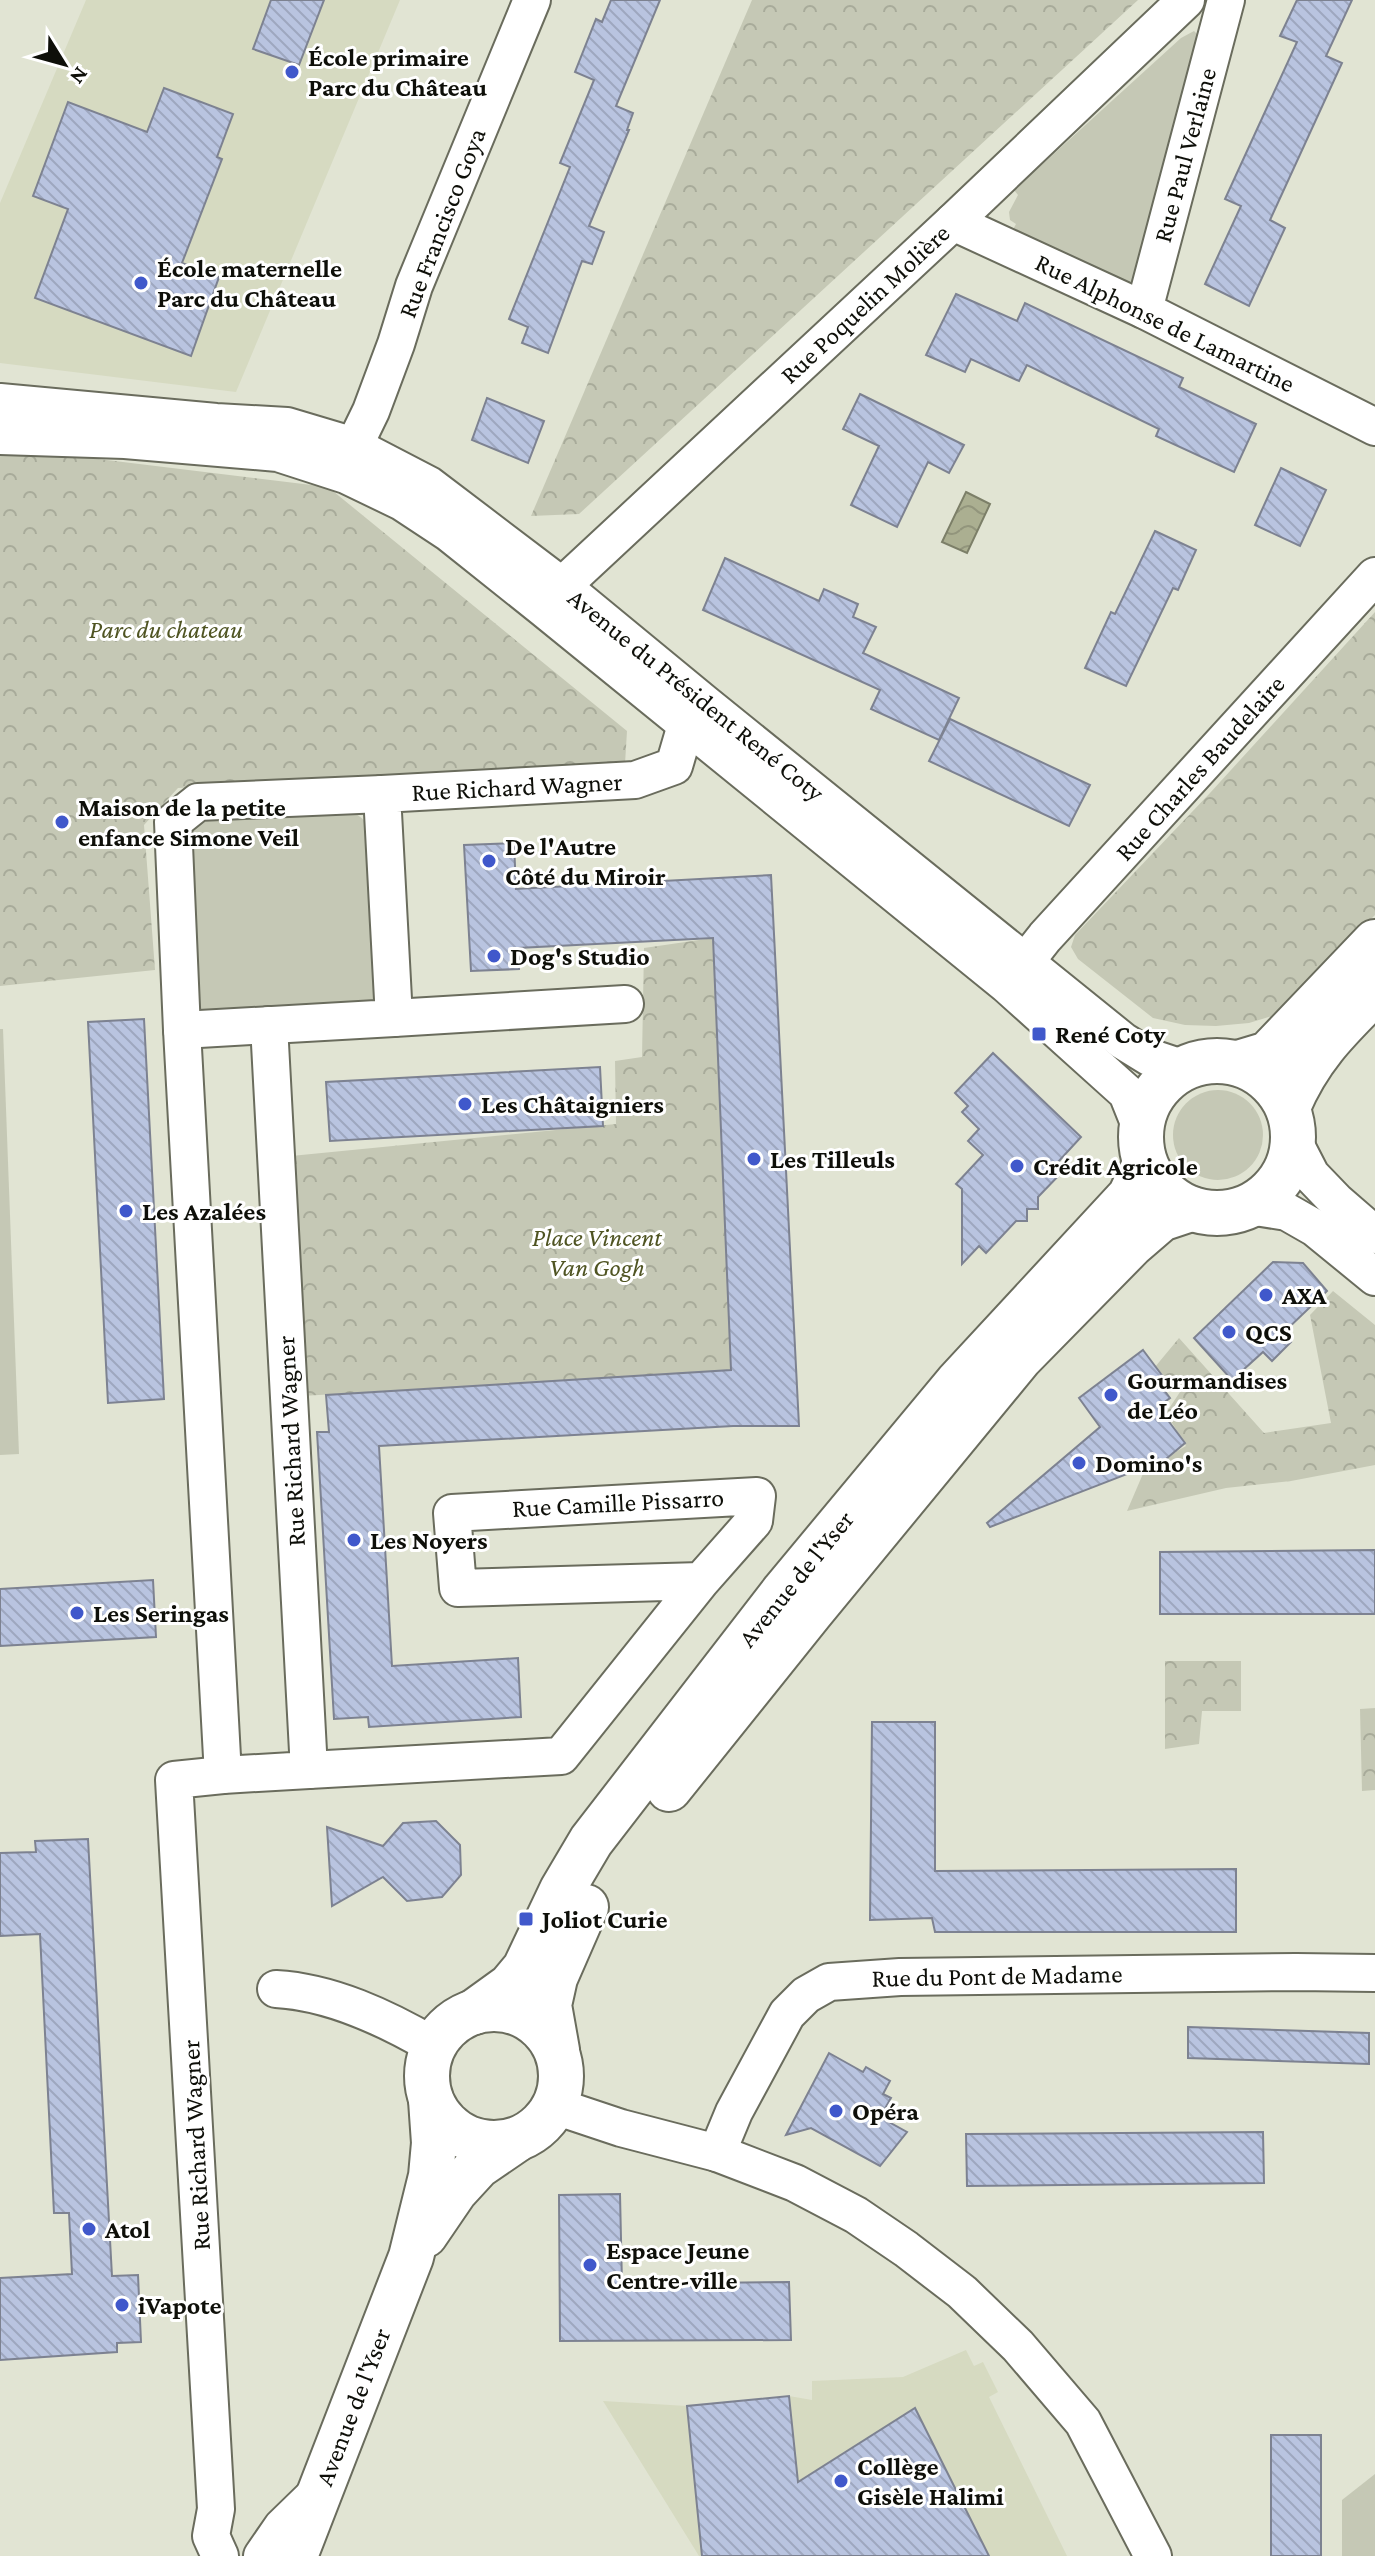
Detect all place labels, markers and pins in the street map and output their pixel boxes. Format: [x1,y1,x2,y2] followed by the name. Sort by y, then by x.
[308,43,487,102] place label: École primaire Parc du Château
[283,63,301,81] marker: École primaire Parc du Château
[157,254,342,313] place label: École maternelle Parc du Château
[132,274,150,292] marker: École maternelle Parc du Château
[78,793,300,852] place label: Maison de la petite enfance Simone Veil
[53,813,71,831] marker: Maison de la petite enfance Simone Veil
[505,832,666,891] place label: De l'Autre Côté du Miroir
[480,852,498,870] marker: De l'Autre Côté du Miroir
[510,942,650,971] place label: Dog's Studio
[485,947,503,965] marker: Dog's Studio
[1055,1020,1166,1049] place label: René Coty
[1030,1025,1048,1043] marker: René Coty
[481,1090,664,1119] place label: Les Châtaigniers
[456,1095,474,1113] marker: Les Châtaigniers
[770,1145,895,1174] place label: Les Tilleuls
[745,1150,763,1168] marker: Les Tilleuls
[1033,1152,1198,1181] place label: Crédit Agricole
[1008,1157,1026,1175] marker: Crédit Agricole
[142,1197,266,1226] place label: Les Azalées
[117,1202,135,1220] marker: Les Azalées
[1281,1281,1327,1310] place label: AXA
[1257,1286,1275,1304] marker: AXA
[1245,1318,1292,1347] place label: QCS
[1220,1323,1238,1341] marker: QCS
[1127,1366,1287,1425] place label: Gourmandises de Léo
[1102,1386,1120,1404] marker: Gourmandises de Léo
[1095,1449,1202,1478] place label: Domino's
[1070,1454,1088,1472] marker: Domino's
[370,1526,487,1555] place label: Les Noyers
[345,1531,363,1549] marker: Les Noyers
[93,1599,229,1628] place label: Les Seringas
[68,1604,86,1622] marker: Les Seringas
[539,1905,667,1934] place label: Joliot Curie
[517,1910,535,1928] marker: Joliot Curie
[852,2097,919,2126] place label: Opéra
[827,2102,845,2120] marker: Opéra
[104,2215,151,2244] place label: Atol
[80,2220,98,2238] marker: Atol
[606,2236,749,2295] place label: Espace Jeune Centre-ville
[581,2256,599,2274] marker: Espace Jeune Centre-ville
[138,2291,221,2320] place label: iVapote
[113,2296,131,2314] marker: iVapote
[857,2452,1004,2511] place label: Collège Gisèle Halimi
[832,2472,850,2490] marker: Collège Gisèle Halimi

